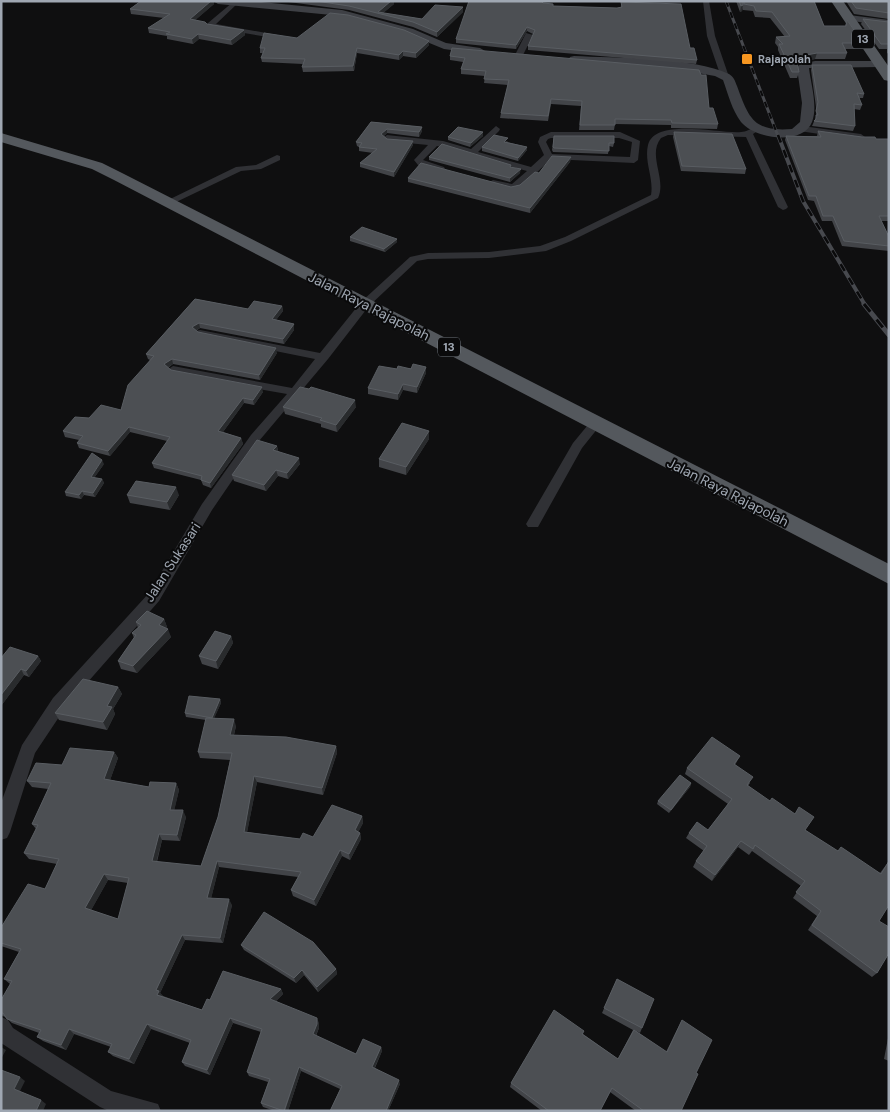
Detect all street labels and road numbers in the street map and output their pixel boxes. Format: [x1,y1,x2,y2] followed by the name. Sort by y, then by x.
[852,30,874,48] road number: 13
[305,268,433,344] street label: Jalan Raya Rajapolah
[438,338,460,357] road number: 13
[664,454,792,530] street label: Jalan Raya Rajapolah
[140,519,204,605] street label: Jalan Sukasari

